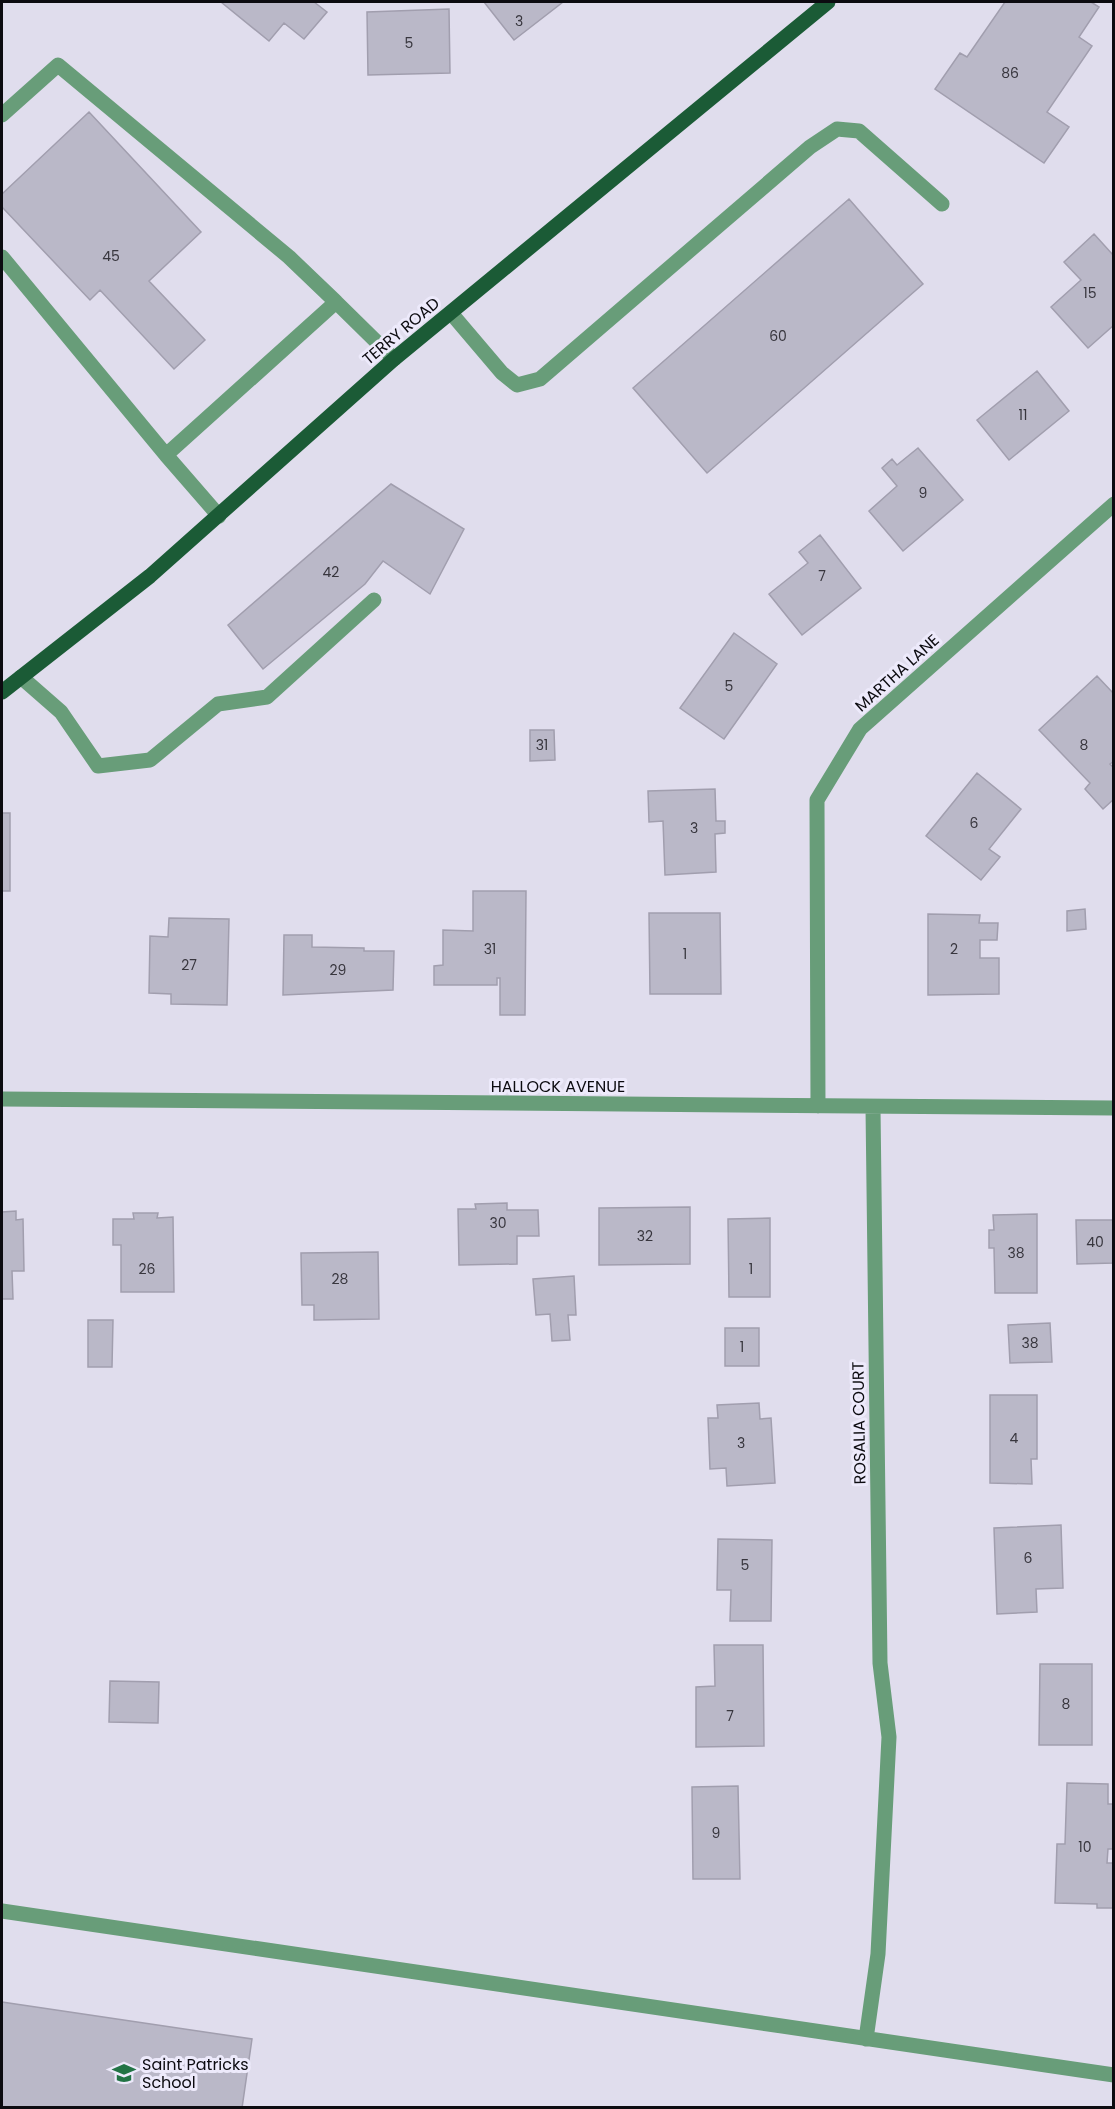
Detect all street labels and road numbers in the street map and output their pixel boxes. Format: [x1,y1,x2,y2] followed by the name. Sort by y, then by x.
[357,292,445,370] street label: TERRY ROAD
[850,629,944,717] street label: MARTHA LANE
[491,1075,625,1098] street label: HALLOCK AVENUE
[846,1361,872,1484] street label: ROSALIA COURT

